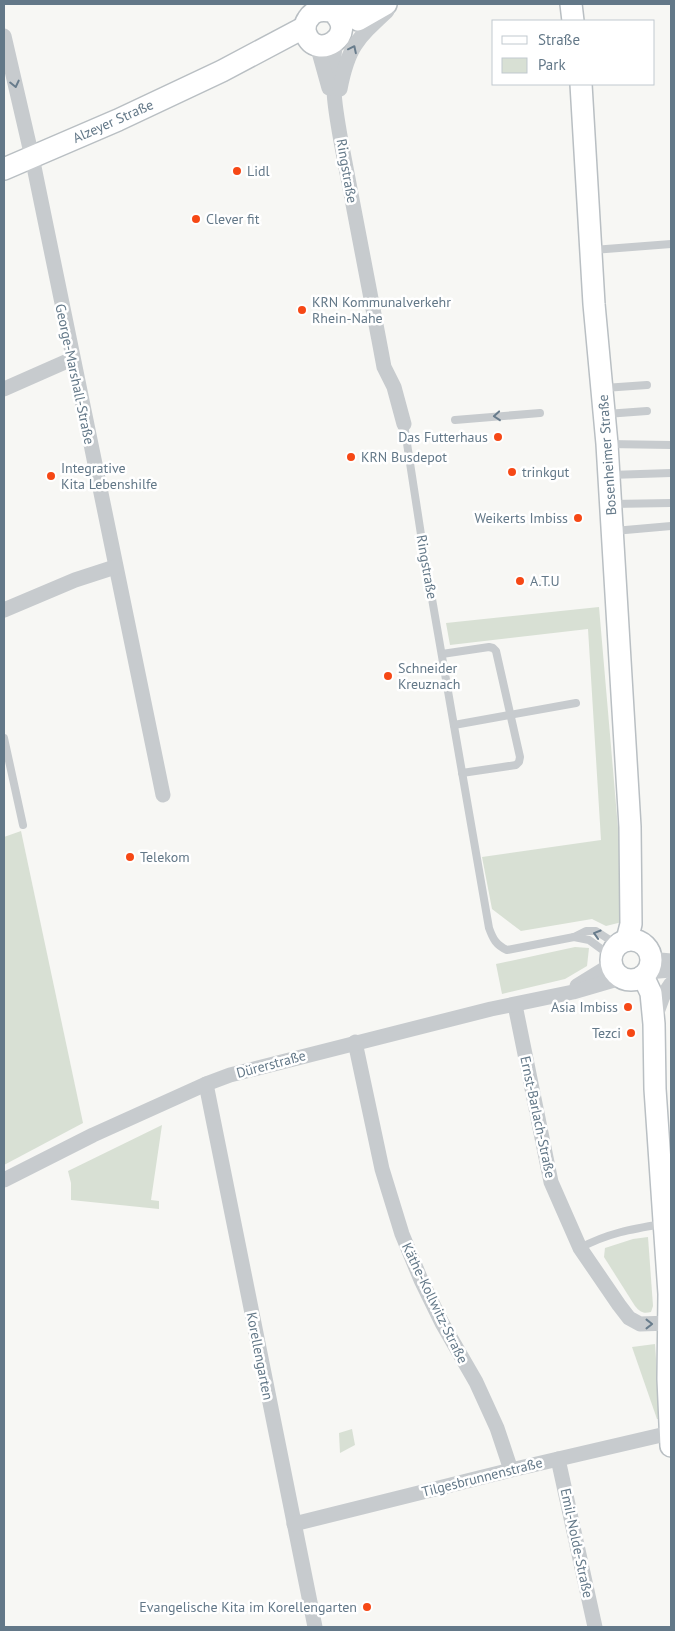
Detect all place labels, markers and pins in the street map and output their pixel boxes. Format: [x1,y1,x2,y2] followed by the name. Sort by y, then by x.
[247,162,270,180] place label: Lidl
[231,165,243,177] marker: Lidl
[206,210,260,228] place label: Clever fit
[190,213,202,225] marker: Clever fit
[312,293,451,327] place label: KRN Kommunalverkehr Rhein-Nahe
[296,304,308,316] marker: KRN Kommunalverkehr Rhein-Nahe
[398,428,488,446] place label: Das Futterhaus
[492,431,504,443] marker: Das Futterhaus
[361,448,447,466] place label: KRN Busdepot
[345,451,357,463] marker: KRN Busdepot
[61,459,157,493] place label: Integrative Kita Lebenshilfe
[522,463,570,481] place label: trinkgut
[506,466,518,478] marker: trinkgut
[45,470,57,482] marker: Integrative Kita Lebenshilfe
[474,509,568,527] place label: Weikerts Imbiss
[572,512,584,524] marker: Weikerts Imbiss
[530,572,560,590] place label: A.T.U
[514,575,526,587] marker: A.T.U
[398,659,460,693] place label: Schneider Kreuznach
[382,670,394,682] marker: Schneider Kreuznach
[140,848,190,866] place label: Telekom
[124,851,136,863] marker: Telekom
[551,998,618,1016] place label: Asia Imbiss
[622,1001,634,1013] marker: Asia Imbiss
[592,1024,621,1042] place label: Tezci
[625,1027,637,1039] marker: Tezci
[139,1598,357,1616] place label: Evangelische Kita im Korellengarten
[361,1601,373,1613] marker: Evangelische Kita im Korellengarten

